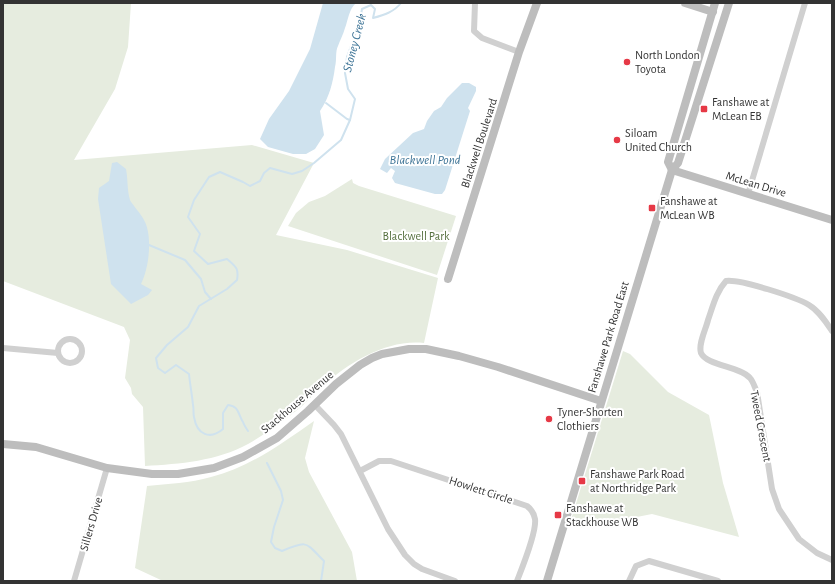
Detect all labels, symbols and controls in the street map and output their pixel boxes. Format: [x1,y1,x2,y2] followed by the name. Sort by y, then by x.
[341,12,369,74] water label: Stoney Creek
[635,49,700,76] place label: North London Toyota
[622,57,632,67] marker: North London Toyota
[712,96,770,122] place label: Fanshawe at McLean EB
[459,97,499,189] street label: Blackwell Boulevard
[699,104,709,114] marker: Fanshawe at McLean EB
[625,127,692,153] place label: Siloam United Church
[612,135,622,145] marker: Siloam United Church
[390,154,461,167] water label: Blackwell Pond
[724,169,788,199] street label: McLean Drive
[660,195,718,221] place label: Fanshawe at McLean WB
[647,203,657,213] marker: Fanshawe at McLean WB
[382,230,450,242] park label: Blackwell Park
[585,280,631,394] street label: Fanshawe Park Road East
[259,368,335,436] street label: Stackhouse Avenue
[748,389,774,463] street label: Tweed Crescent
[557,406,623,432] place label: Tyner-Shorten Clothiers
[544,414,554,424] marker: Tyner-Shorten Clothiers
[590,468,685,494] place label: Fanshawe Park Road at Northridge Park
[448,474,514,506] street label: Howlett Circle
[577,476,587,486] marker: Fanshawe Park Road at Northridge Park
[78,496,104,552] street label: Sillers Drive
[566,502,638,528] place label: Fanshawe at Stackhouse WB
[553,510,563,520] marker: Fanshawe at Stackhouse WB

